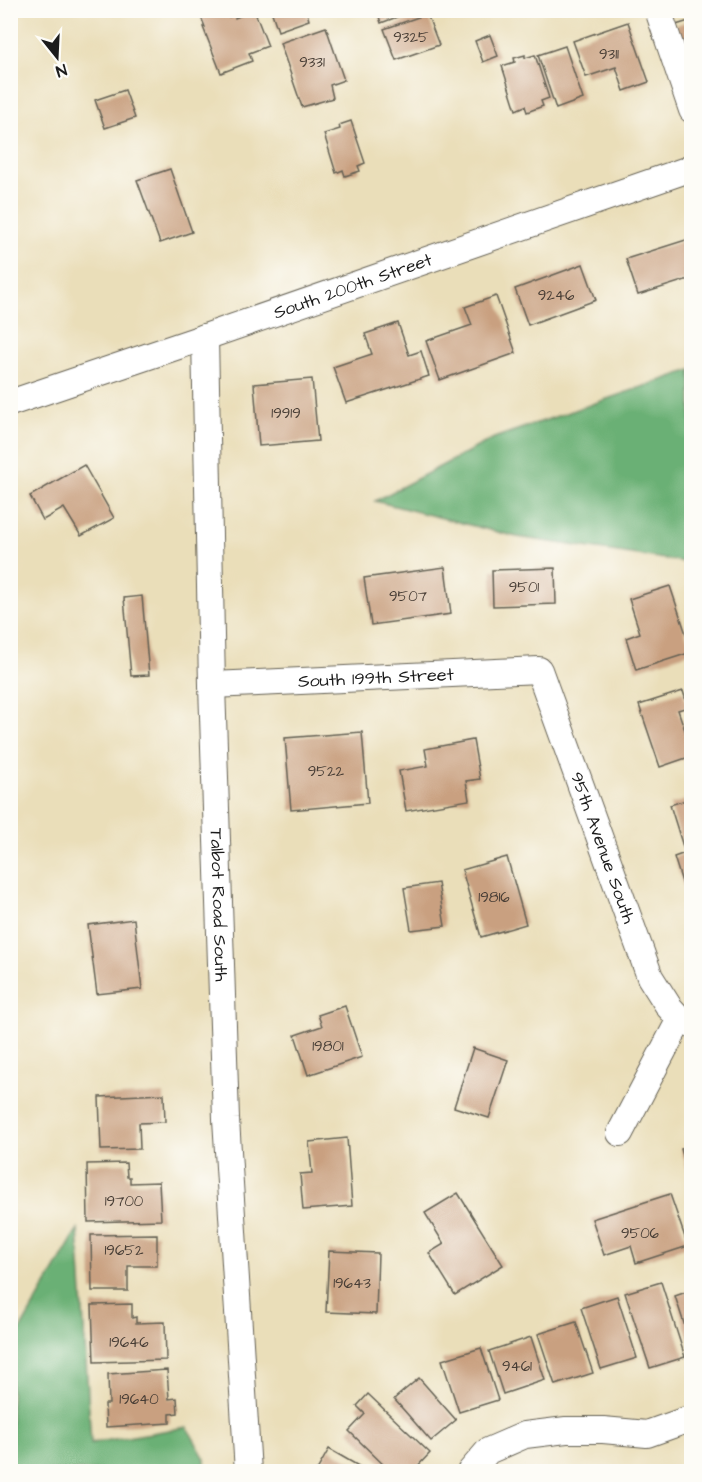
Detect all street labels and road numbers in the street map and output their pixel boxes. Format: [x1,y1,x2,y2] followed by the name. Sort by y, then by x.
[270,247,436,325] street label: South 200th Street
[297,661,455,694] street label: South 199th Street
[564,768,642,927] street label: 95th Avenue South
[204,828,234,982] street label: Talbot Road South

